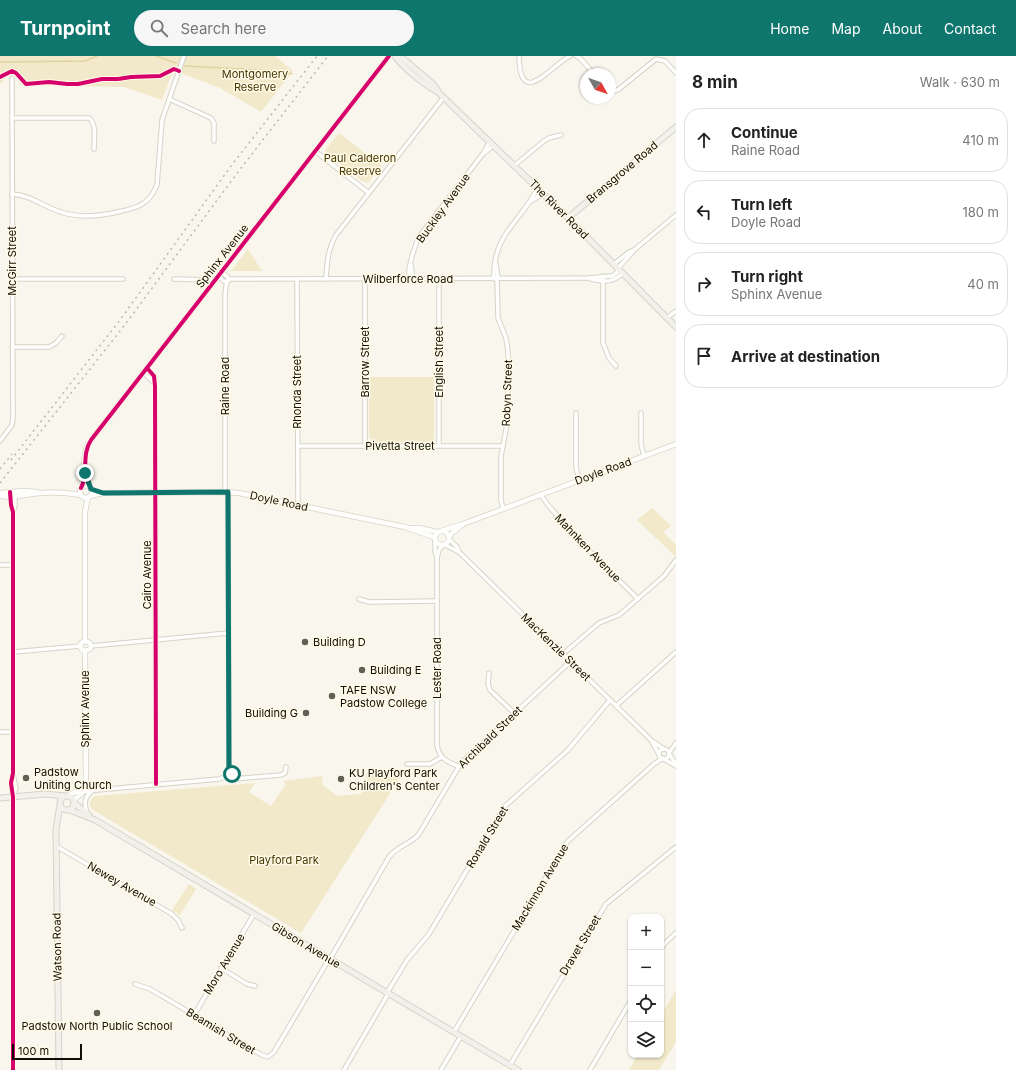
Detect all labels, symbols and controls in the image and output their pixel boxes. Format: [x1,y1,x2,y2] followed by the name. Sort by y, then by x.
[134,10,414,46] search box
[20,17,110,40] text: Turnpoint
[148,17,170,39] icon: search
[180,19,266,38] text: Search here
[770,20,809,37] text: Home
[831,20,861,37] text: Map
[883,20,922,37] text: About
[944,20,996,37] text: Contact
[222,67,288,94] park label: Montgomery Reserve
[580,68,616,104] north arrow
[692,72,738,92] text: 8 min
[920,74,1000,90] text: Walk · 630 m
[731,123,798,142] text: Continue
[693,129,715,151] icon: ahead
[962,132,999,148] text: 410 m
[583,138,661,206] street label: Bransgrove Road
[731,142,800,158] text: Raine Road
[324,151,396,178] park label: Paul Calderon Reserve
[413,170,473,246] street label: Buckley Avenue
[526,176,592,242] street label: The River Road
[731,195,792,214] text: Turn left
[693,201,715,223] icon: left
[962,204,999,220] text: 180 m
[731,214,801,230] text: Doyle Road
[193,221,251,291] street label: Sphinx Avenue
[5,226,19,296] street label: McGirr Street
[731,267,803,286] text: Turn right
[363,272,453,286] street label: Wilberforce Road
[693,273,715,295] icon: right
[967,276,999,292] text: 40 m
[731,286,822,302] text: Sphinx Avenue
[358,326,372,398] street label: Barrow Street
[432,326,446,398] street label: English Street
[693,345,715,367] icon: arrive
[731,347,880,366] text: Arrive at destination
[290,355,304,429] street label: Rhonda Street
[218,357,232,415] street label: Raine Road
[499,359,515,427] street label: Robyn Street
[365,439,435,453] street label: Pivetta Street
[573,454,633,488] street label: Doyle Road
[76,464,94,482] route end
[249,488,309,514] street label: Doyle Road
[552,511,624,585] street label: Mahnken Avenue
[140,540,154,610] street label: Cairo Avenue
[518,610,594,684] street label: MacKenzie Street
[313,635,366,649] place label: Building D
[300,637,310,647] marker: Building D
[430,637,444,699] street label: Lester Road
[370,663,421,677] place label: Building E
[357,665,367,675] marker: Building E
[78,670,92,748] street label: Sphinx Avenue
[340,683,427,710] place label: TAFE NSW Padstow College
[327,691,337,701] marker: TAFE NSW Padstow College
[455,703,525,771] street label: Archibald Street
[245,706,298,720] place label: Building G
[301,708,311,718] marker: Building G
[34,765,112,792] place label: Padstow Uniting Church
[223,765,241,783] route start
[349,766,440,793] place label: KU Playford Park Children's Center
[21,773,31,783] marker: Padstow Uniting Church
[336,774,346,784] marker: KU Playford Park Children's Center
[463,803,511,870] street label: Ronald Street
[509,841,571,933] street label: Mackinnon Avenue
[249,853,319,867] park label: Playford Park
[85,859,159,909] street label: Newey Avenue
[556,912,604,978] street label: Dravet Street
[49,913,65,981] street label: Watson Road
[628,914,664,1058] map controls
[628,914,664,950] button: +
[269,919,343,971] street label: Gibson Avenue
[200,931,248,997] street label: Moro Avenue
[628,950,664,986] button: −
[628,986,664,1022] button: locate
[184,1005,259,1057] street label: Beamish Street
[92,1008,102,1018] marker: Padstow North Public School
[22,1019,172,1033] place label: Padstow North Public School
[628,1022,664,1058] button: layers
[12,1042,82,1061] scale bar
[18,1044,49,1058] text: 100 m

